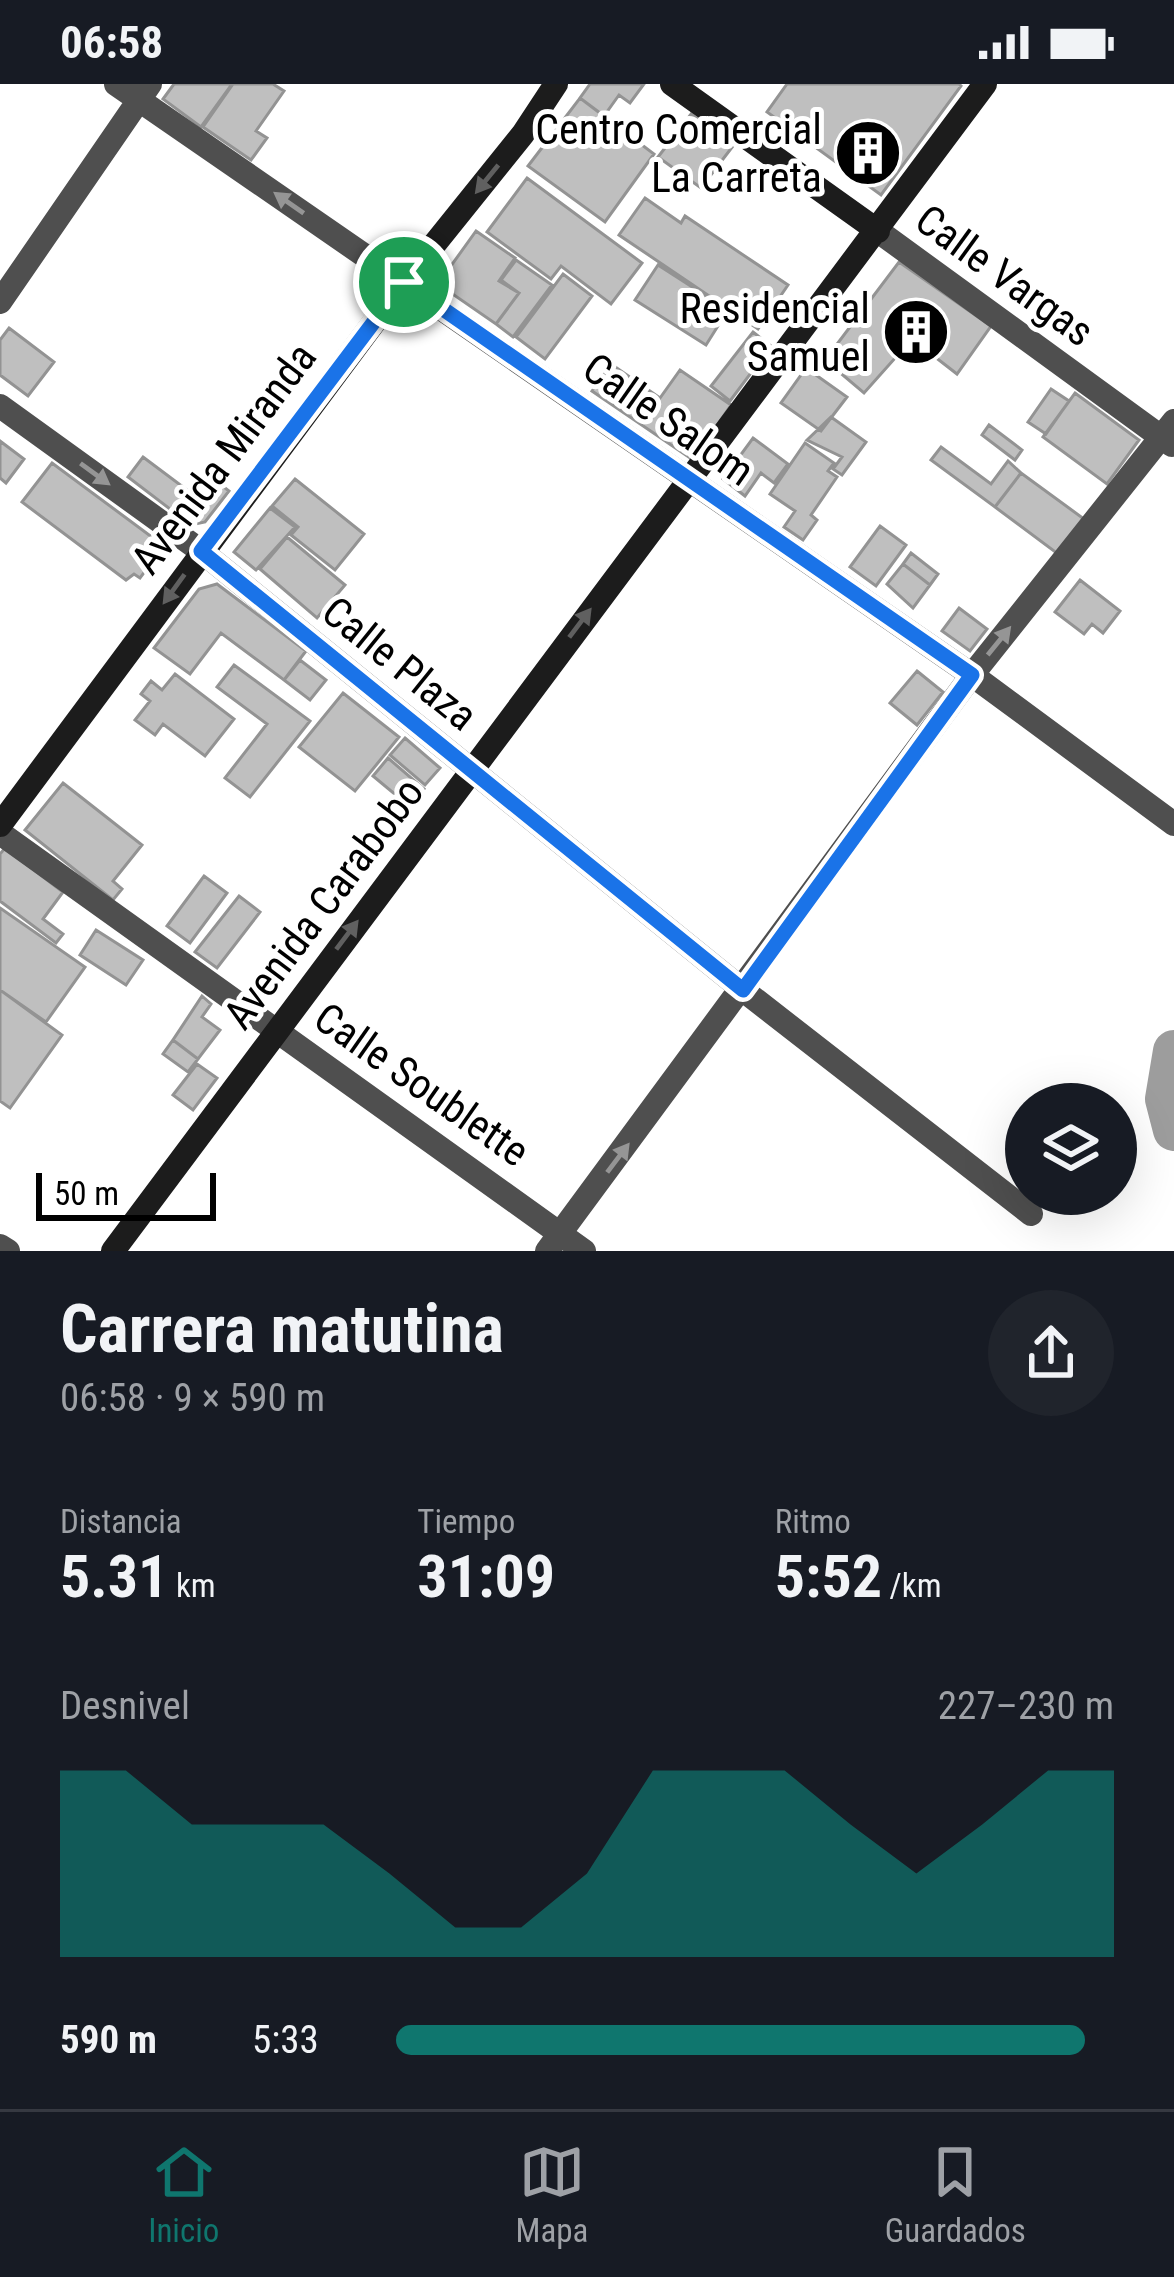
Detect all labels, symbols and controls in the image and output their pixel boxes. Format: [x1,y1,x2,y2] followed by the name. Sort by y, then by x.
[60,16,163,69] text: 06:58
[535,105,822,202] place label: Centro Comercial La Carreta
[833,118,903,188] building icon: Centro Comercial La Carreta
[475,163,500,194] one-way arrow
[272,192,305,215] one-way arrow
[906,195,1103,356] street label: Calle Vargas
[353,231,455,333] pin
[371,249,437,315] icon: arrive
[680,284,870,381] place label: Residencial Samuel
[881,297,951,367] building icon: Residencial Samuel
[121,333,326,583] street label: Avenida Miranda
[574,343,763,496] street label: Calle Salom
[79,462,111,486] one-way arrow
[162,573,186,605] one-way arrow
[313,586,487,740] street label: Calle Plaza
[568,607,592,639] one-way arrow
[986,626,1011,657] one-way arrow
[213,768,433,1038] street label: Avenida Carabobo
[334,920,358,951] one-way arrow
[305,993,538,1176] street label: Calle Soublette
[1005,1083,1137,1215] map controls
[1005,1083,1137,1215] button: layers
[606,1142,630,1174] one-way arrow
[36,1167,216,1220] scale bar
[54,1174,119,1213] text: 50 m
[988,1290,1114,1416] button: share
[60,1291,504,1368] text: Carrera matutina
[60,1375,325,1421] text: 06:58 · 9 × 590 m
[60,1502,182,1541] text: Distancia
[417,1502,515,1541] text: Tiempo
[775,1502,851,1541] text: Ritmo
[60,1541,168,1612] text: 5.31
[417,1541,555,1612] text: 31:09
[775,1541,882,1612] text: 5:52
[168,1566,216,1605] text: km
[882,1566,942,1605] text: /km
[60,1683,190,1729] text: Desnivel
[938,1683,1114,1729] text: 227–230 m
[60,2017,157,2063] text: 590 m
[252,2017,319,2063] text: 5:33
[148,2139,219,2250] tab: Inicio
[516,2139,588,2250] tab: Mapa
[885,2139,1026,2250] tab: Guardados

